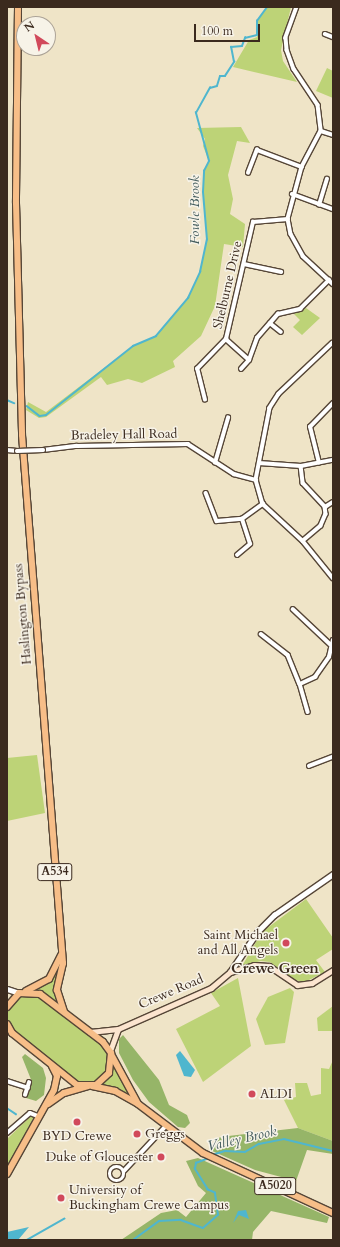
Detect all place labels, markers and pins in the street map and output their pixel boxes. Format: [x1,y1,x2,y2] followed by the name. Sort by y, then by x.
[198,928,278,959] place label: Saint Michael and All Angels
[281,938,291,948] marker: Saint Michael and All Angels
[260,1086,292,1102] place label: ALDI
[247,1089,257,1099] marker: ALDI
[72,1117,82,1127] marker: BYD Crewe
[145,1126,185,1142] place label: Greggs
[42,1128,112,1144] place label: BYD Crewe
[132,1129,142,1139] marker: Greggs
[46,1149,153,1165] place label: Duke of Gloucester
[156,1152,166,1162] marker: Duke of Gloucester
[69,1183,229,1214] place label: University of Buckingham Crewe Campus
[56,1193,66,1203] marker: University of Buckingham Crewe Campus

